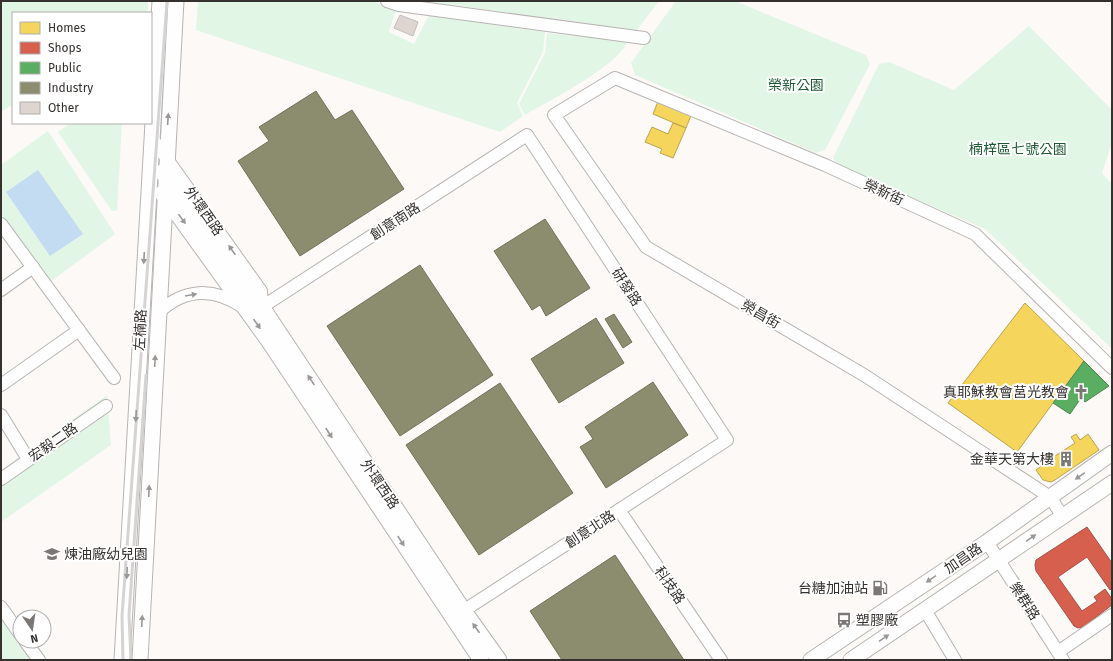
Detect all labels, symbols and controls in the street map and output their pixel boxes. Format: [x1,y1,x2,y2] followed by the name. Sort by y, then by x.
[12,12,152,124] legend
[48,21,86,35] text: Homes
[48,41,82,55] text: Shops
[48,61,82,75] text: Public
[768,77,824,94] park label: 榮新公園
[48,81,93,95] text: Industry
[48,101,79,115] text: Other
[165,113,172,125] one-way arrow
[969,141,1067,158] park label: 楠梓區七號公園
[861,176,906,209] street label: 榮新街
[181,183,227,239] street label: 外環西路
[367,199,423,244] street label: 創意南路
[177,213,186,224] one-way arrow
[228,245,236,255] one-way arrow
[141,252,148,264] one-way arrow
[608,265,645,310] street label: 研發路
[185,292,197,298] one-way arrow
[738,297,783,332] street label: 榮昌街
[131,309,150,351] street label: 左楠路
[253,319,261,330] one-way arrow
[152,355,159,367] one-way arrow
[307,375,315,385] one-way arrow
[1072,383,1090,401] church icon: 真耶穌教會莒光教會
[943,384,1069,401] place label: 真耶穌教會莒光教會
[132,410,139,422] one-way arrow
[25,419,81,465] street label: 宏毅二路
[325,428,333,438] one-way arrow
[1057,450,1075,468] building icon: 金華天第大樓
[970,451,1054,468] place label: 金華天第大樓
[357,456,402,512] street label: 外環西路
[1075,472,1086,480] one-way arrow
[145,485,152,497] one-way arrow
[562,507,618,552] street label: 創意北路
[1026,534,1036,542] one-way arrow
[397,536,405,546] one-way arrow
[941,540,985,577] street label: 加昌路
[43,545,61,563] school or university icon: 煉油廠幼兒園
[64,546,148,563] place label: 煉油廠幼兒園
[651,563,688,607] street label: 科技路
[124,567,131,579] one-way arrow
[926,575,937,583] one-way arrow
[871,579,889,597] fuel station icon: 台糖加油站
[1006,579,1043,624] street label: 樂群路
[798,580,868,597] place label: 台糖加油站
[12,609,52,649] north arrow
[835,611,853,629] bus stop icon: 塑膠廠
[856,612,898,629] place label: 塑膠廠
[138,615,145,627] one-way arrow
[472,623,480,633] one-way arrow
[29,631,39,645] text: N
[878,634,889,642] one-way arrow

